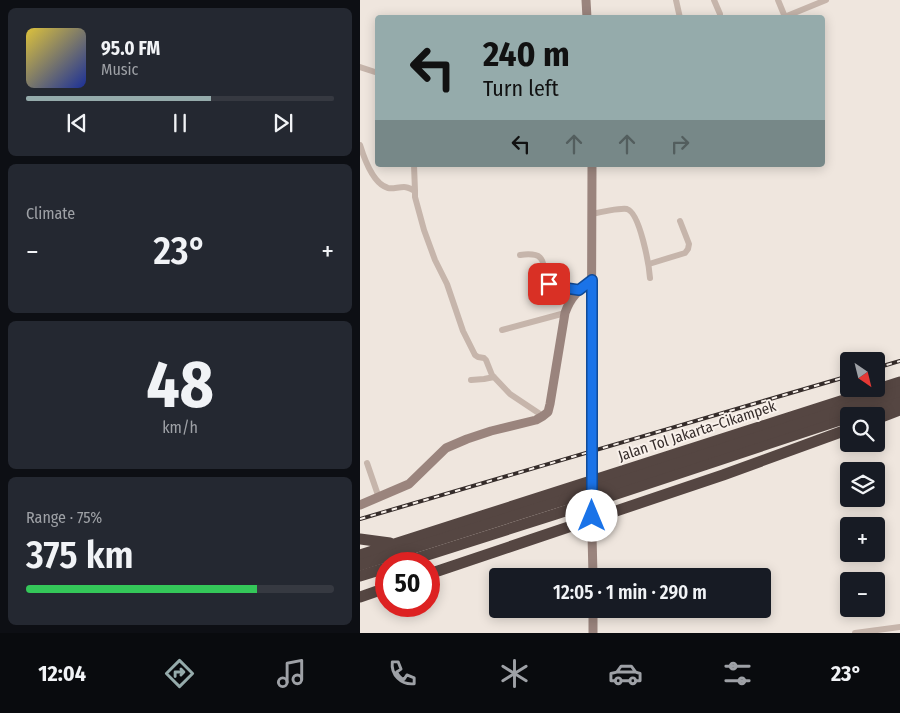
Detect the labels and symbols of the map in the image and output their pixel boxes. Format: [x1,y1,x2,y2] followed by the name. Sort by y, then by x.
[528,263,570,305] pin
[840,352,885,398] north arrow
[616,397,778,465] street label: Jalan Tol Jakarta–Cikampek
[565,489,617,541] position arrow
[375,552,440,617] speed limit sign: 50

